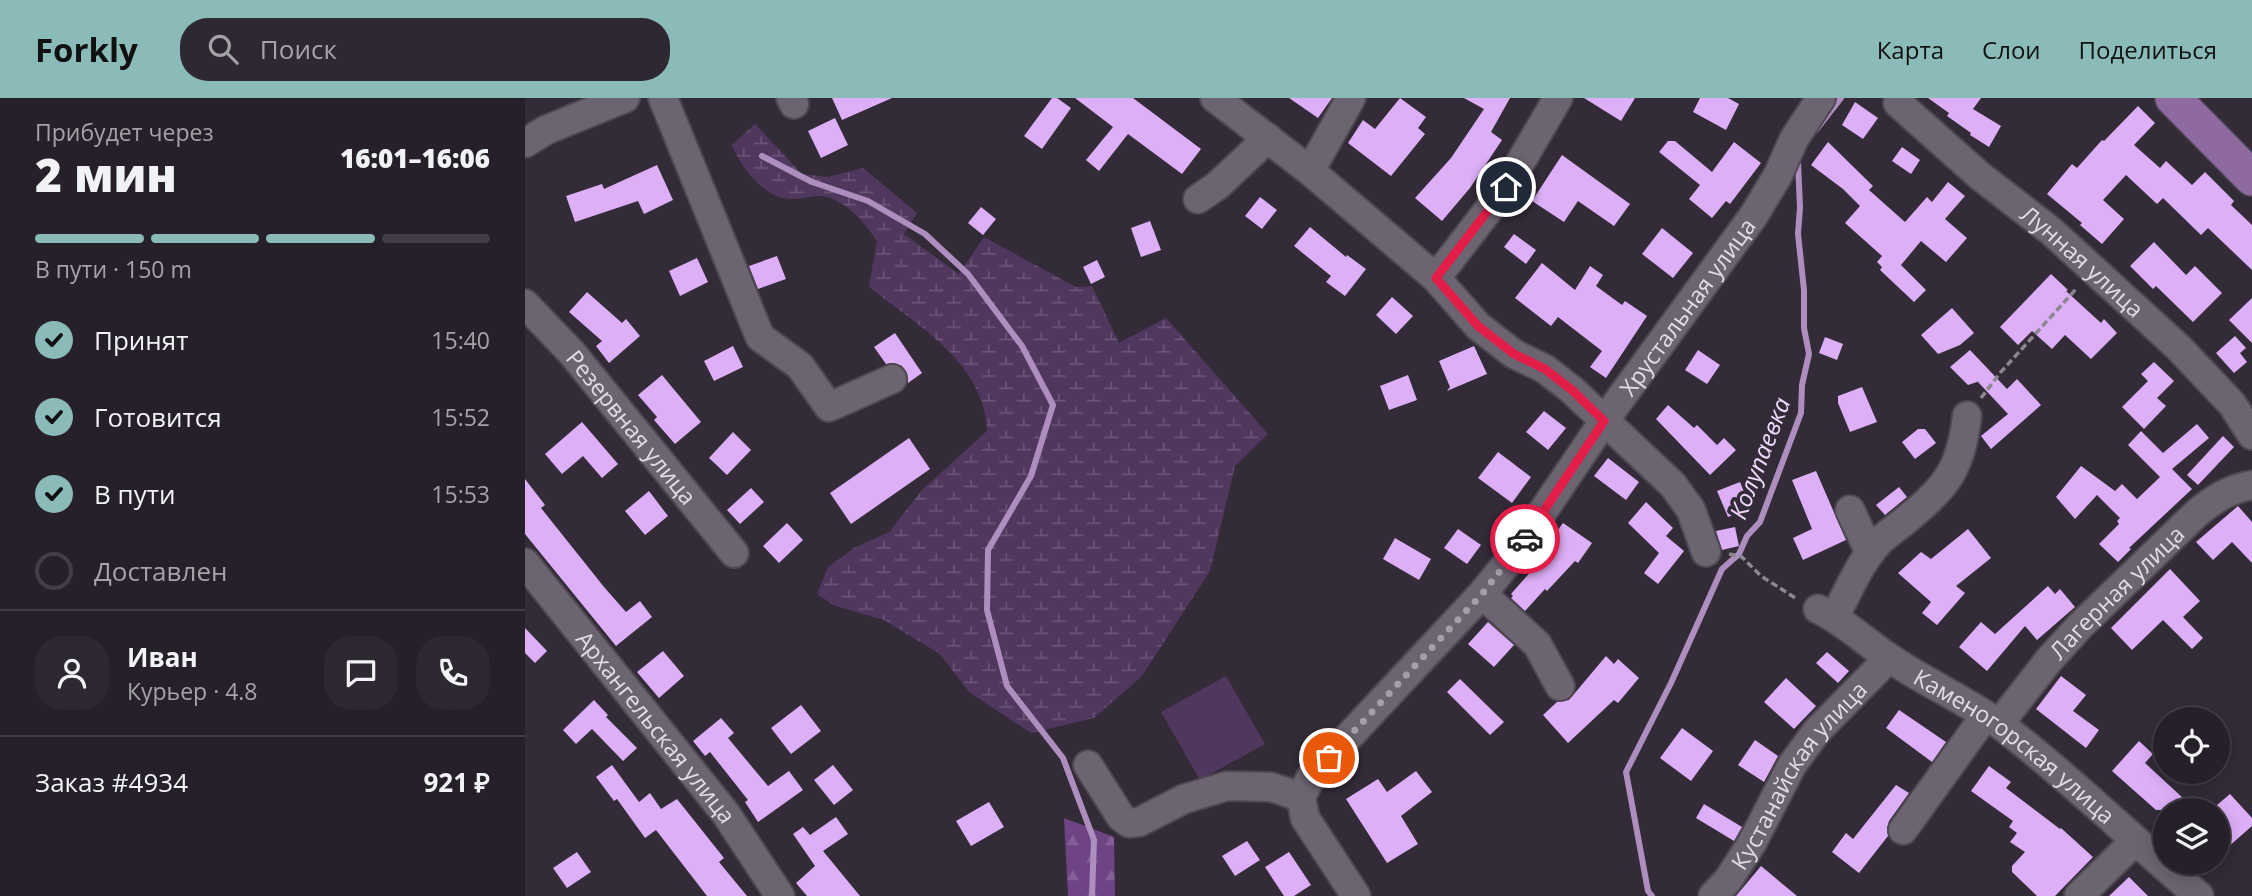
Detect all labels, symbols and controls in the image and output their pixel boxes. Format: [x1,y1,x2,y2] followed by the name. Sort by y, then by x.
[180,18,670,81] search box
[35,27,138,72] text: Forkly
[204,30,242,68] icon: search
[260,31,337,67] text: Поиск
[1877,33,1944,66] text: Карта
[1982,33,2041,66] text: Слои
[2079,33,2217,66] text: Поделиться
[35,116,214,148] text: Прибудет через
[340,140,490,176] text: 16:01–16:06
[35,143,177,205] text: 2 мин
[1476,157,1536,217] pin
[1487,168,1525,206] icon: home
[2014,198,2151,324] street label: Лунная улица
[1612,211,1763,402] street label: Хрустальная улица
[35,253,192,285] text: В пути · 150 m
[35,321,73,359] icon: check
[94,322,188,358] text: Принят
[431,324,490,356] text: 15:40
[559,343,704,511] street label: Резервная улица
[1721,392,1798,524] water label: Колупаевка
[35,398,73,436] icon: check
[94,399,222,435] text: Готовится
[431,401,490,433] text: 15:52
[35,475,73,513] icon: check
[94,476,175,512] text: В пути
[431,478,490,510] text: 15:53
[1490,504,1560,574] courier
[2042,518,2191,666] street label: Лагерная улица
[1506,520,1544,558] icon: car
[94,553,227,589] text: Доставлен
[569,624,744,829] street label: Архангельская улица
[35,636,109,710] button: person
[324,636,398,710] button: chat
[416,636,490,710] button: phone
[127,639,198,675] text: Иван
[1908,661,2122,831] street label: Каменогорская улица
[1723,674,1874,876] street label: Кустанайская улица
[127,675,258,707] text: Курьер · 4.8
[2153,707,2230,875] map controls
[2153,707,2230,784] button: locate
[1299,728,1359,788] pin
[1310,739,1348,777] icon: bag
[35,764,188,800] text: Заказ #4934
[424,764,490,800] text: 921 ₽
[2153,798,2230,875] button: layers

